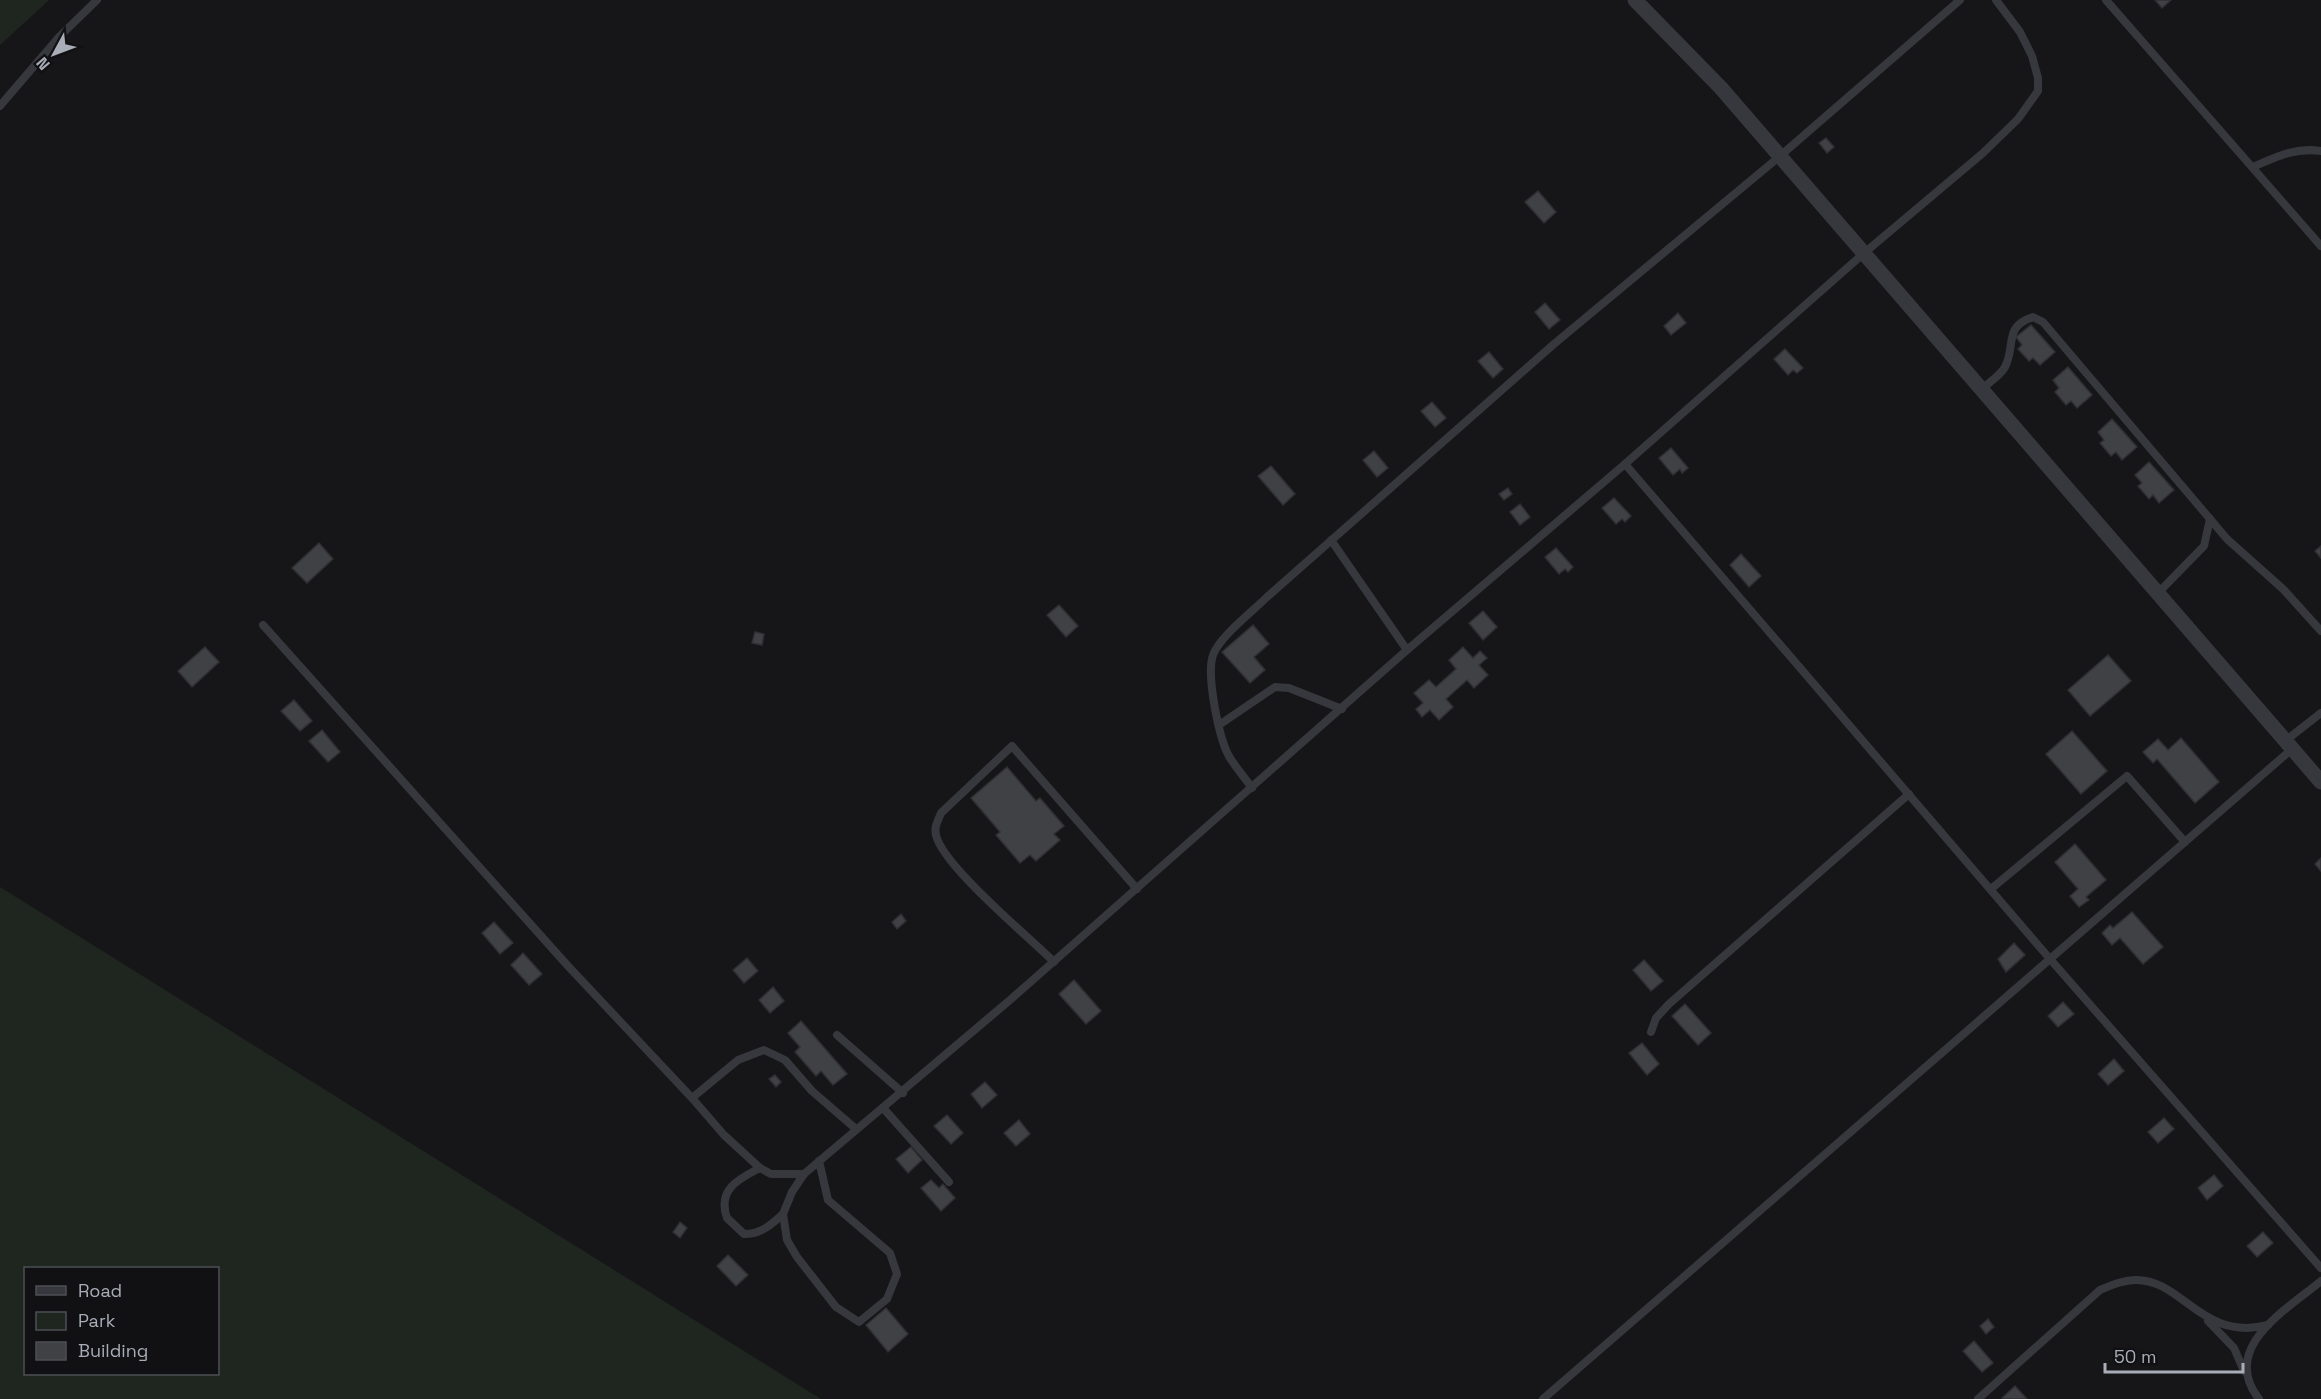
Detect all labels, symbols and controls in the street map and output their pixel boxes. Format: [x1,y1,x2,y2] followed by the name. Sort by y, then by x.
[24,24,84,84] north arrow
[32,53,55,74] text: N
[24,1267,219,1375] legend
[78,1279,122,1302] text: Road
[78,1309,116,1332] text: Park
[2105,1336,2243,1374] scale bar
[78,1339,148,1362] text: Building
[2114,1345,2156,1368] text: 50 m

